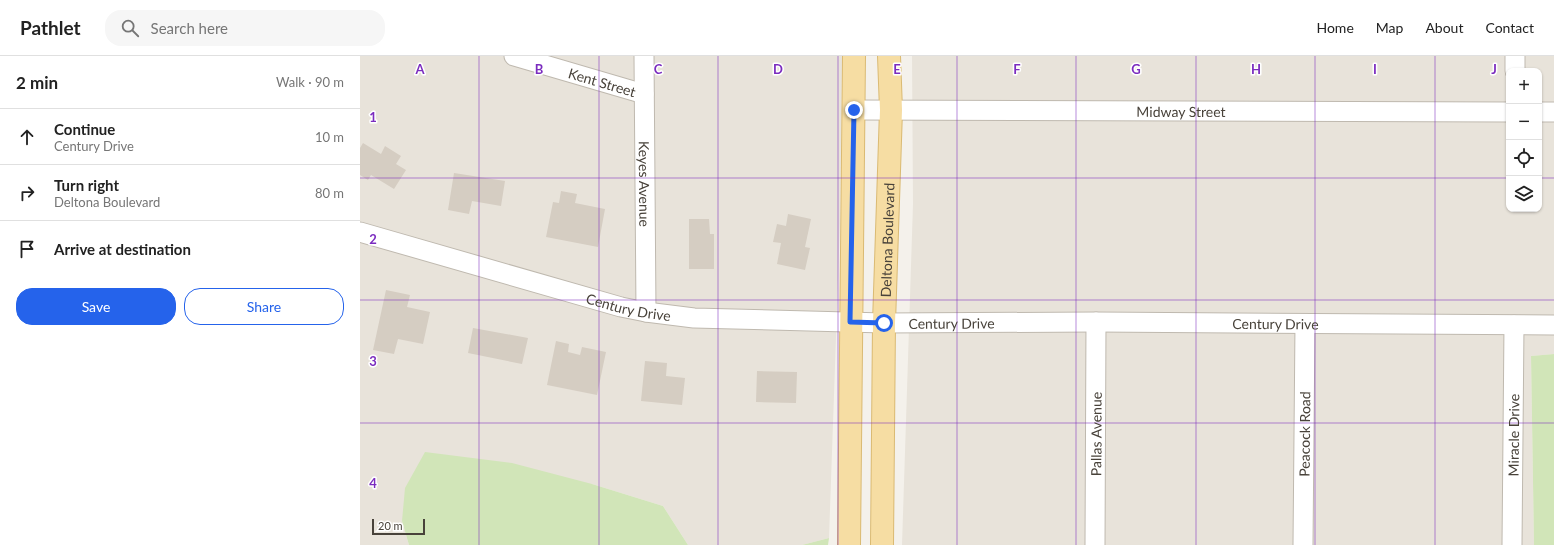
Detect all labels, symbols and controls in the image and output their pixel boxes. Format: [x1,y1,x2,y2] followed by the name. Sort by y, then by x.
[105,10,385,46] search box
[20,16,81,39] text: Pathlet
[119,17,141,39] icon: search
[151,19,228,37] text: Search here
[1316,19,1354,36] text: Home
[1376,19,1403,36] text: Map
[1425,19,1463,36] text: About
[1485,19,1534,36] text: Contact
[414,61,425,77] text: A
[535,61,544,77] text: B
[654,61,663,77] text: C
[773,61,783,77] text: D
[893,61,901,77] text: E
[1013,61,1021,77] text: F
[1131,61,1141,77] text: G
[1251,61,1261,77] text: H
[1373,61,1377,77] text: I
[1491,61,1497,77] text: J
[567,64,638,100] street label: Kent Street
[1506,68,1542,212] map controls
[1506,68,1542,104] button: +
[16,72,58,93] text: 2 min
[276,74,344,90] text: Walk · 90 m
[845,101,863,119] route end
[1136,102,1226,120] street label: Midway Street
[1506,104,1542,140] button: −
[369,109,377,125] text: 1
[54,120,115,138] text: Continue
[16,126,38,148] icon: ahead
[315,129,344,145] text: 10 m
[54,138,134,154] text: Century Drive
[1506,140,1542,176] button: locate
[636,141,654,227] street label: Keyes Avenue
[54,176,119,194] text: Turn right
[1506,176,1542,212] button: layers
[16,182,38,204] icon: right
[876,183,897,298] street label: Deltona Boulevard
[315,185,344,201] text: 80 m
[54,194,160,210] text: Deltona Boulevard
[369,231,377,247] text: 2
[16,238,38,260] icon: arrive
[54,240,191,258] text: Arrive at destination
[16,288,176,325] button: Save
[184,288,344,325] button: Share
[584,289,672,324] street label: Century Drive
[875,314,893,332] route start
[908,314,995,331] street label: Century Drive
[1232,314,1319,332] street label: Century Drive
[369,353,377,369] text: 3
[1295,391,1313,477] street label: Peacock Road
[1087,392,1104,476] street label: Pallas Avenue
[1504,394,1522,476] street label: Miracle Drive
[369,475,377,491] text: 4
[372,517,425,536] scale bar
[378,519,403,532] text: 20 m

